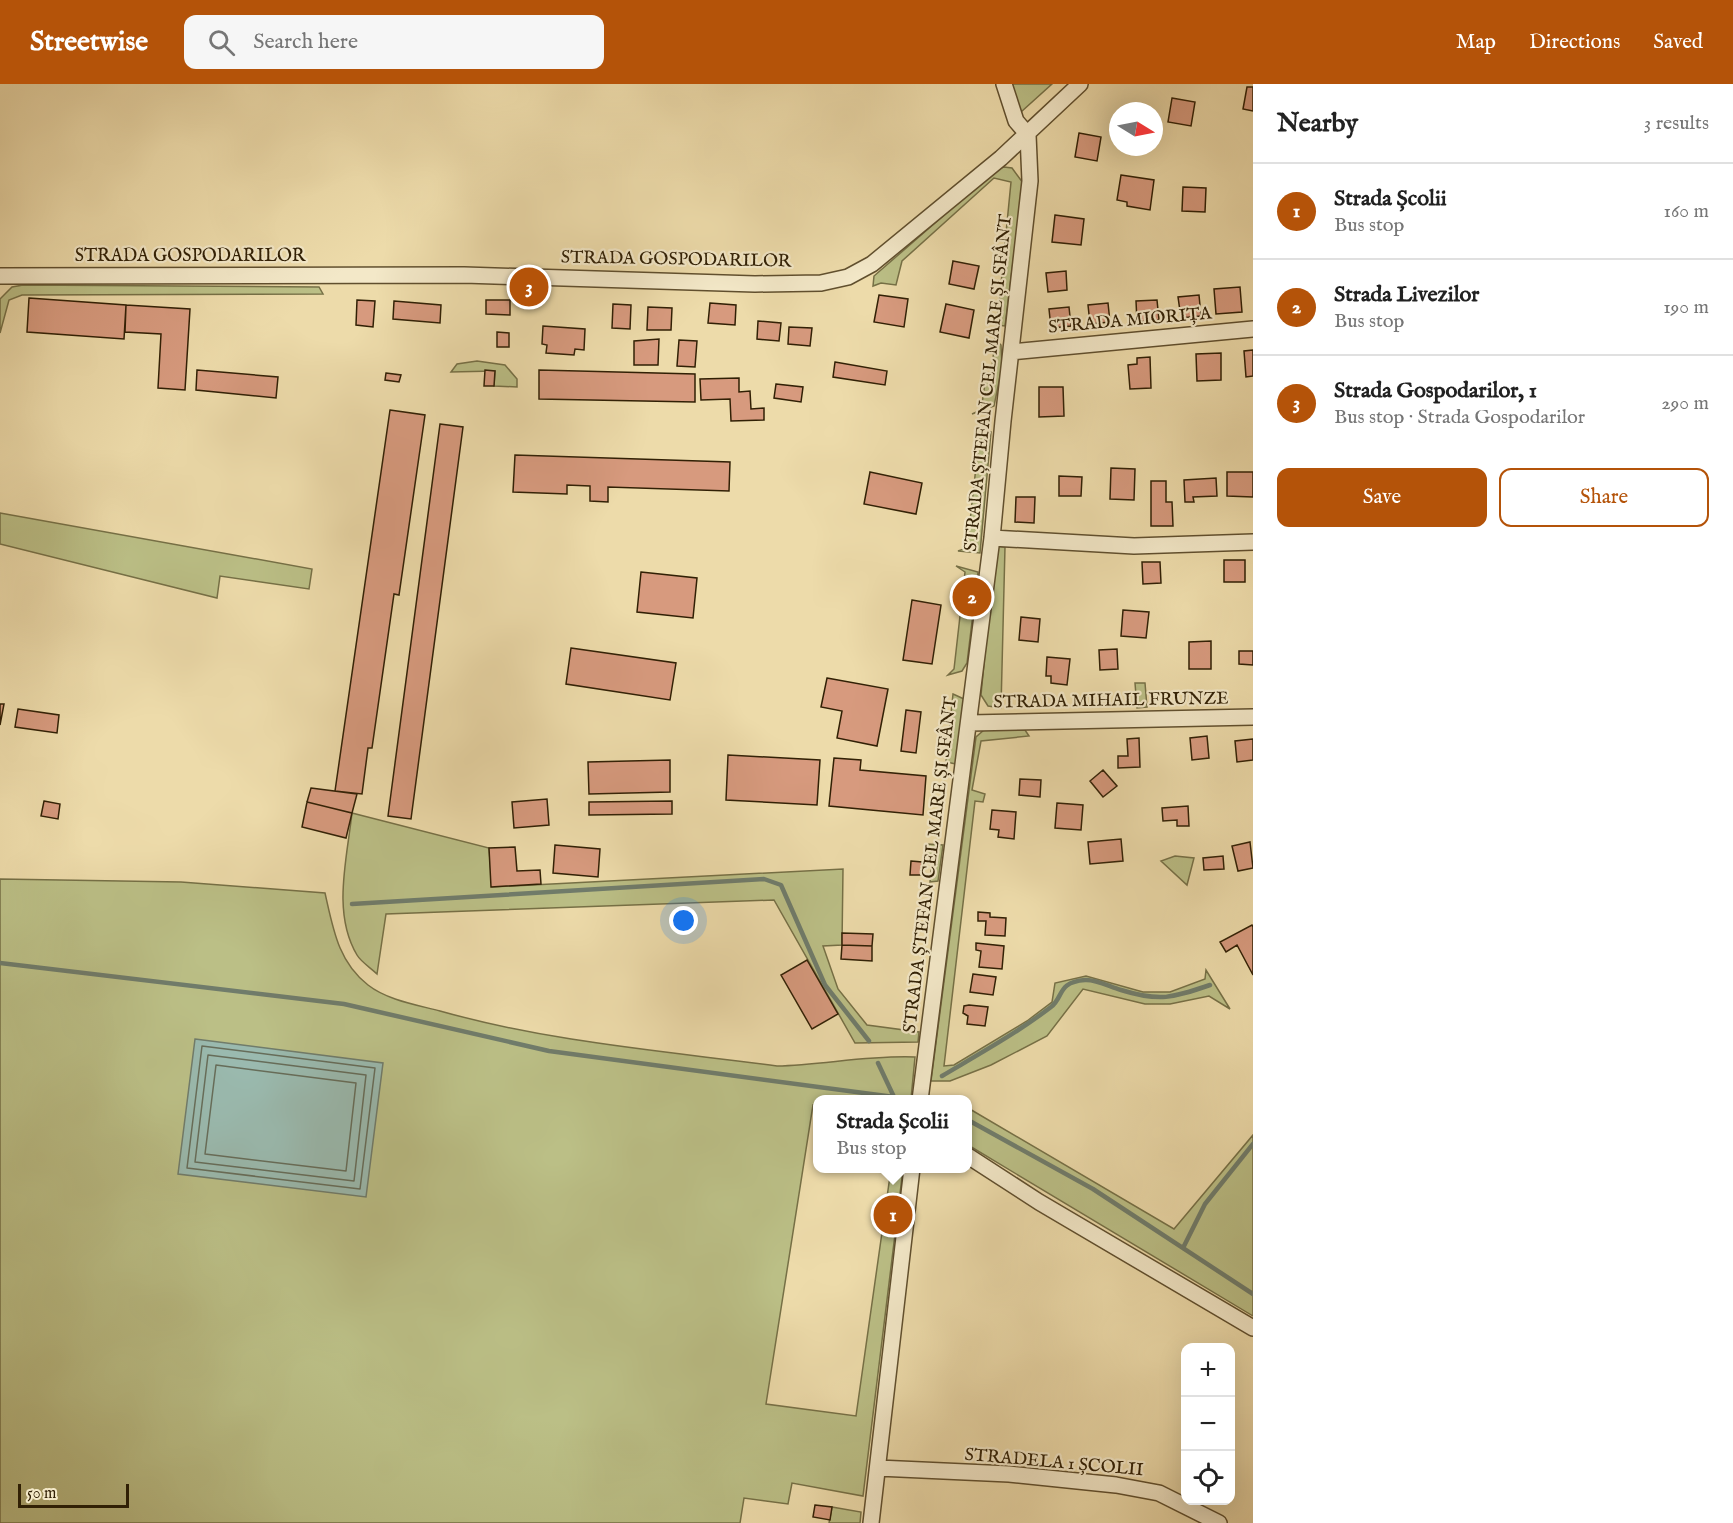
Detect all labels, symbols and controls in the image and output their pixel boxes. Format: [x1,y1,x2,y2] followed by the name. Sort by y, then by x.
[184,15,604,69] search box
[30,25,148,60] text: Streetwise
[205,26,238,59] icon: search
[253,28,358,56] text: Search here
[1456,29,1496,56] text: Map
[1529,29,1620,56] text: Directions
[1653,29,1703,56] text: Saved
[1109,102,1163,156] north arrow
[1277,107,1358,140] text: Nearby
[1644,111,1709,136] text: 3 results
[1334,185,1447,213] text: Strada Școlii
[1293,199,1300,224] text: 1
[1663,199,1709,224] text: 160 m
[958,213,1018,553] street label: STRADA ȘTEFAN CEL MARE ȘI SFÂNT
[1334,213,1404,238] text: Bus stop
[75,245,307,268] street label: STRADA GOSPODARILOR
[561,246,793,274] street label: STRADA GOSPODARILOR
[510,264,548,310] pin: 3
[1334,281,1479,309] text: Strada Livezilor
[1292,295,1301,320] text: 2
[1663,295,1709,320] text: 190 m
[1047,302,1214,340] street label: STRADA MIORIȚA
[1334,309,1404,334] text: Bus stop
[1334,377,1537,405] text: Strada Gospodarilor, 1
[1293,391,1300,416] text: 3
[1661,391,1709,416] text: 290 m
[1334,405,1585,430] text: Bus stop · Strada Gospodarilor
[1277,468,1487,527] button: Save
[1499,468,1709,527] button: Share
[952,574,992,620] pin: 2
[993,687,1229,715] street label: STRADA MIHAIL FRUNZE
[897,695,963,1035] street label: STRADA ȘTEFAN CEL MARE ȘI SFÂNT
[669,906,698,935] your location
[813,1095,972,1173] popup
[836,1108,949,1136] text: Strada Școlii
[836,1136,907,1161] text: Bus stop
[874,1192,912,1238] pin: 1
[1181,1343,1235,1505] map controls
[1181,1343,1235,1397] button: +
[1181,1397,1235,1451] button: −
[964,1444,1145,1482] street label: STRADELA 1 ȘCOLII
[1181,1451,1235,1505] button: locate
[18,1481,129,1508] scale bar
[27,1484,56,1504] text: 50 m

